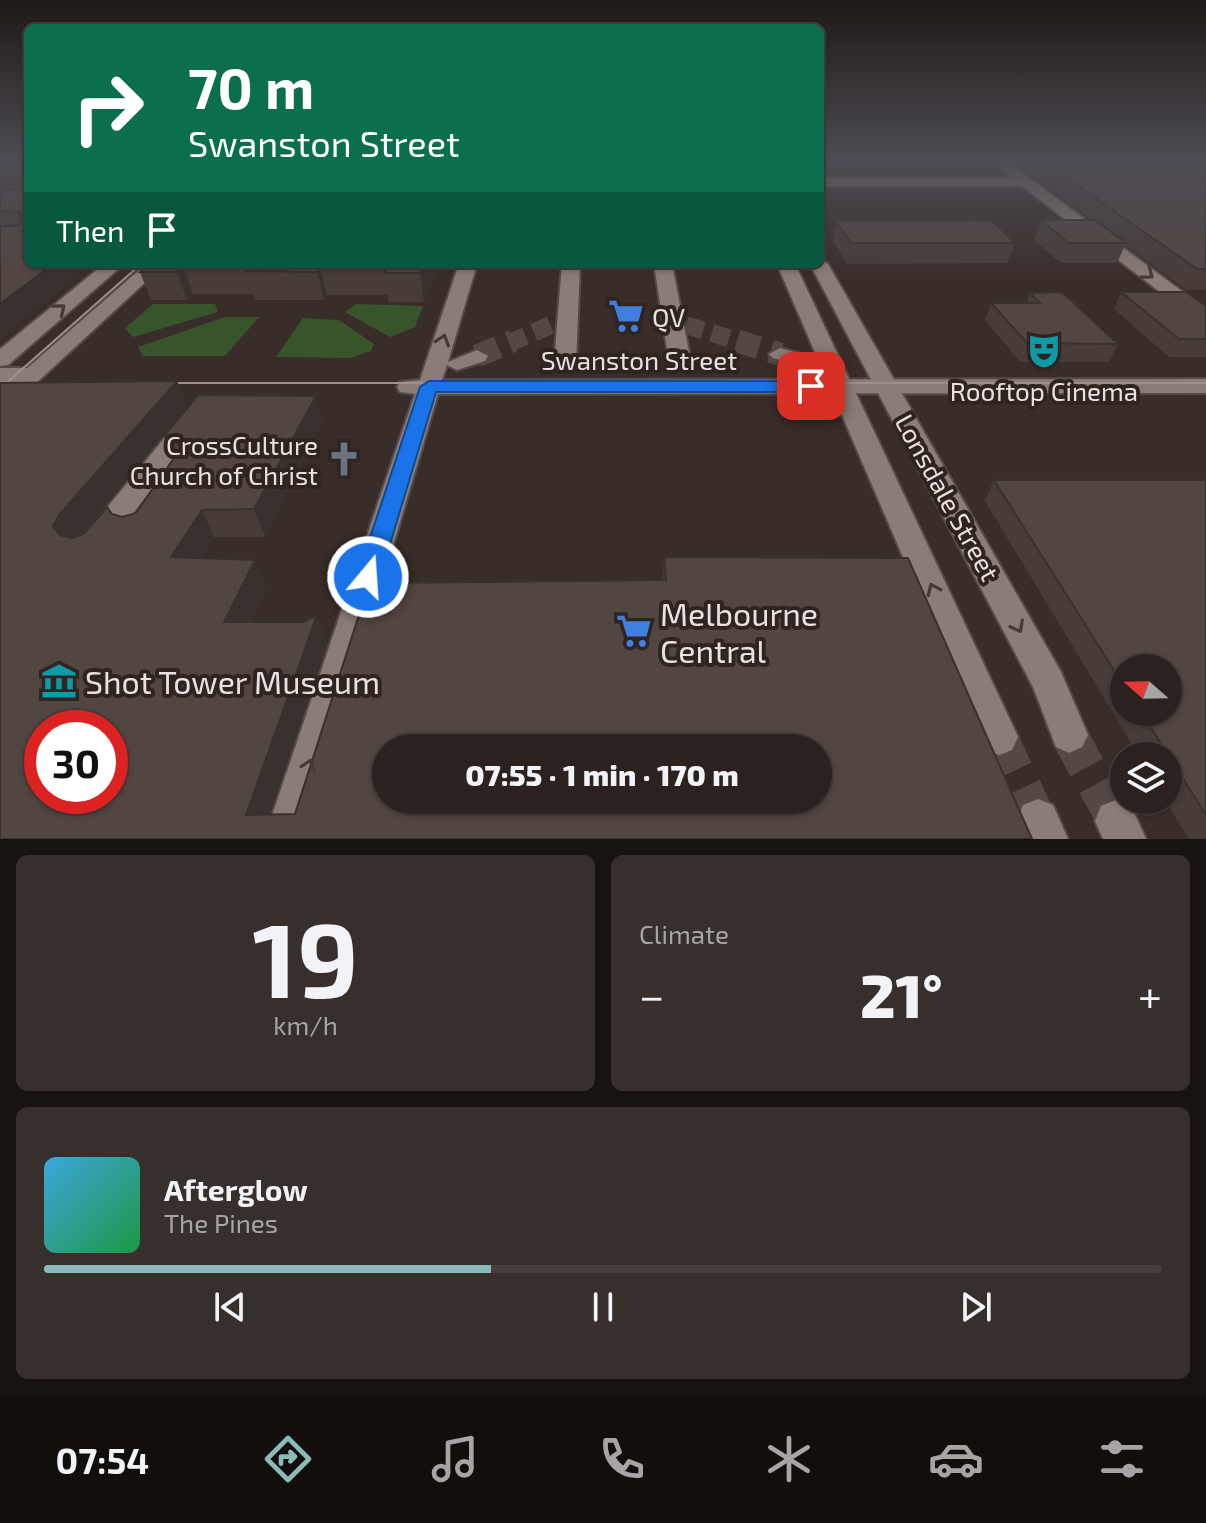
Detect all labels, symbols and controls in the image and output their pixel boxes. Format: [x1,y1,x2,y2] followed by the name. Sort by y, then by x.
[188,53,314,120] text: 70 m
[56,56,160,160] icon: right
[188,121,460,164] text: Swanston Street
[140,208,184,252] icon: arrive
[56,212,124,248] text: Then
[1140,264,1154,278] one-way arrow
[607,297,645,335] supermarket icon: QV
[652,301,685,332] place label: QV
[51,304,66,319] one-way arrow
[1025,332,1063,370] theatre icon: Rooftop Cinema
[434,334,450,348] one-way arrow
[541,344,737,375] street label: Swanston Street
[777,352,845,420] pin
[789,364,833,408] icon: arrive
[950,375,1138,406] place label: Rooftop Cinema
[890,408,1007,586] street label: Lonsdale Street
[130,429,318,490] place label: CrossCulture Church of Christ
[325,440,363,478] church icon: CrossCulture Church of Christ
[326,535,410,619] position arrow
[927,583,943,597] one-way arrow
[660,594,818,669] place label: Melbourne Central
[615,612,653,650] supermarket icon: Melbourne Central
[1009,618,1024,633] one-way arrow
[1110,654,1182,726] north arrow
[1110,654,1182,814] map controls
[40,662,78,700] museum icon: Shot Tower Museum
[85,662,380,700] place label: Shot Tower Museum
[24,710,128,814] speed limit sign: 30
[1110,742,1182,814] button: layers
[465,756,739,792] text: 07:55 · 1 min · 170 m
[300,758,316,772] one-way arrow
[252,894,359,1019] text: 19
[639,918,729,949] text: Climate
[860,958,943,1030] text: 21°
[639,968,665,1021] text: −
[1138,968,1162,1021] text: +
[273,1009,338,1040] text: km/h
[164,1171,308,1207] text: Afterglow
[164,1207,278,1238] text: The Pines
[208,1285,252,1329] icon: previous
[581,1285,625,1329] icon: pause
[954,1285,998,1329] icon: next
[260,1431,316,1487] icon: directions
[427,1431,483,1487] icon: music
[594,1431,650,1487] icon: phone
[761,1431,817,1487] icon: climate
[928,1431,984,1487] icon: car
[1094,1431,1150,1487] icon: filters
[55,1438,149,1481] text: 07:54

